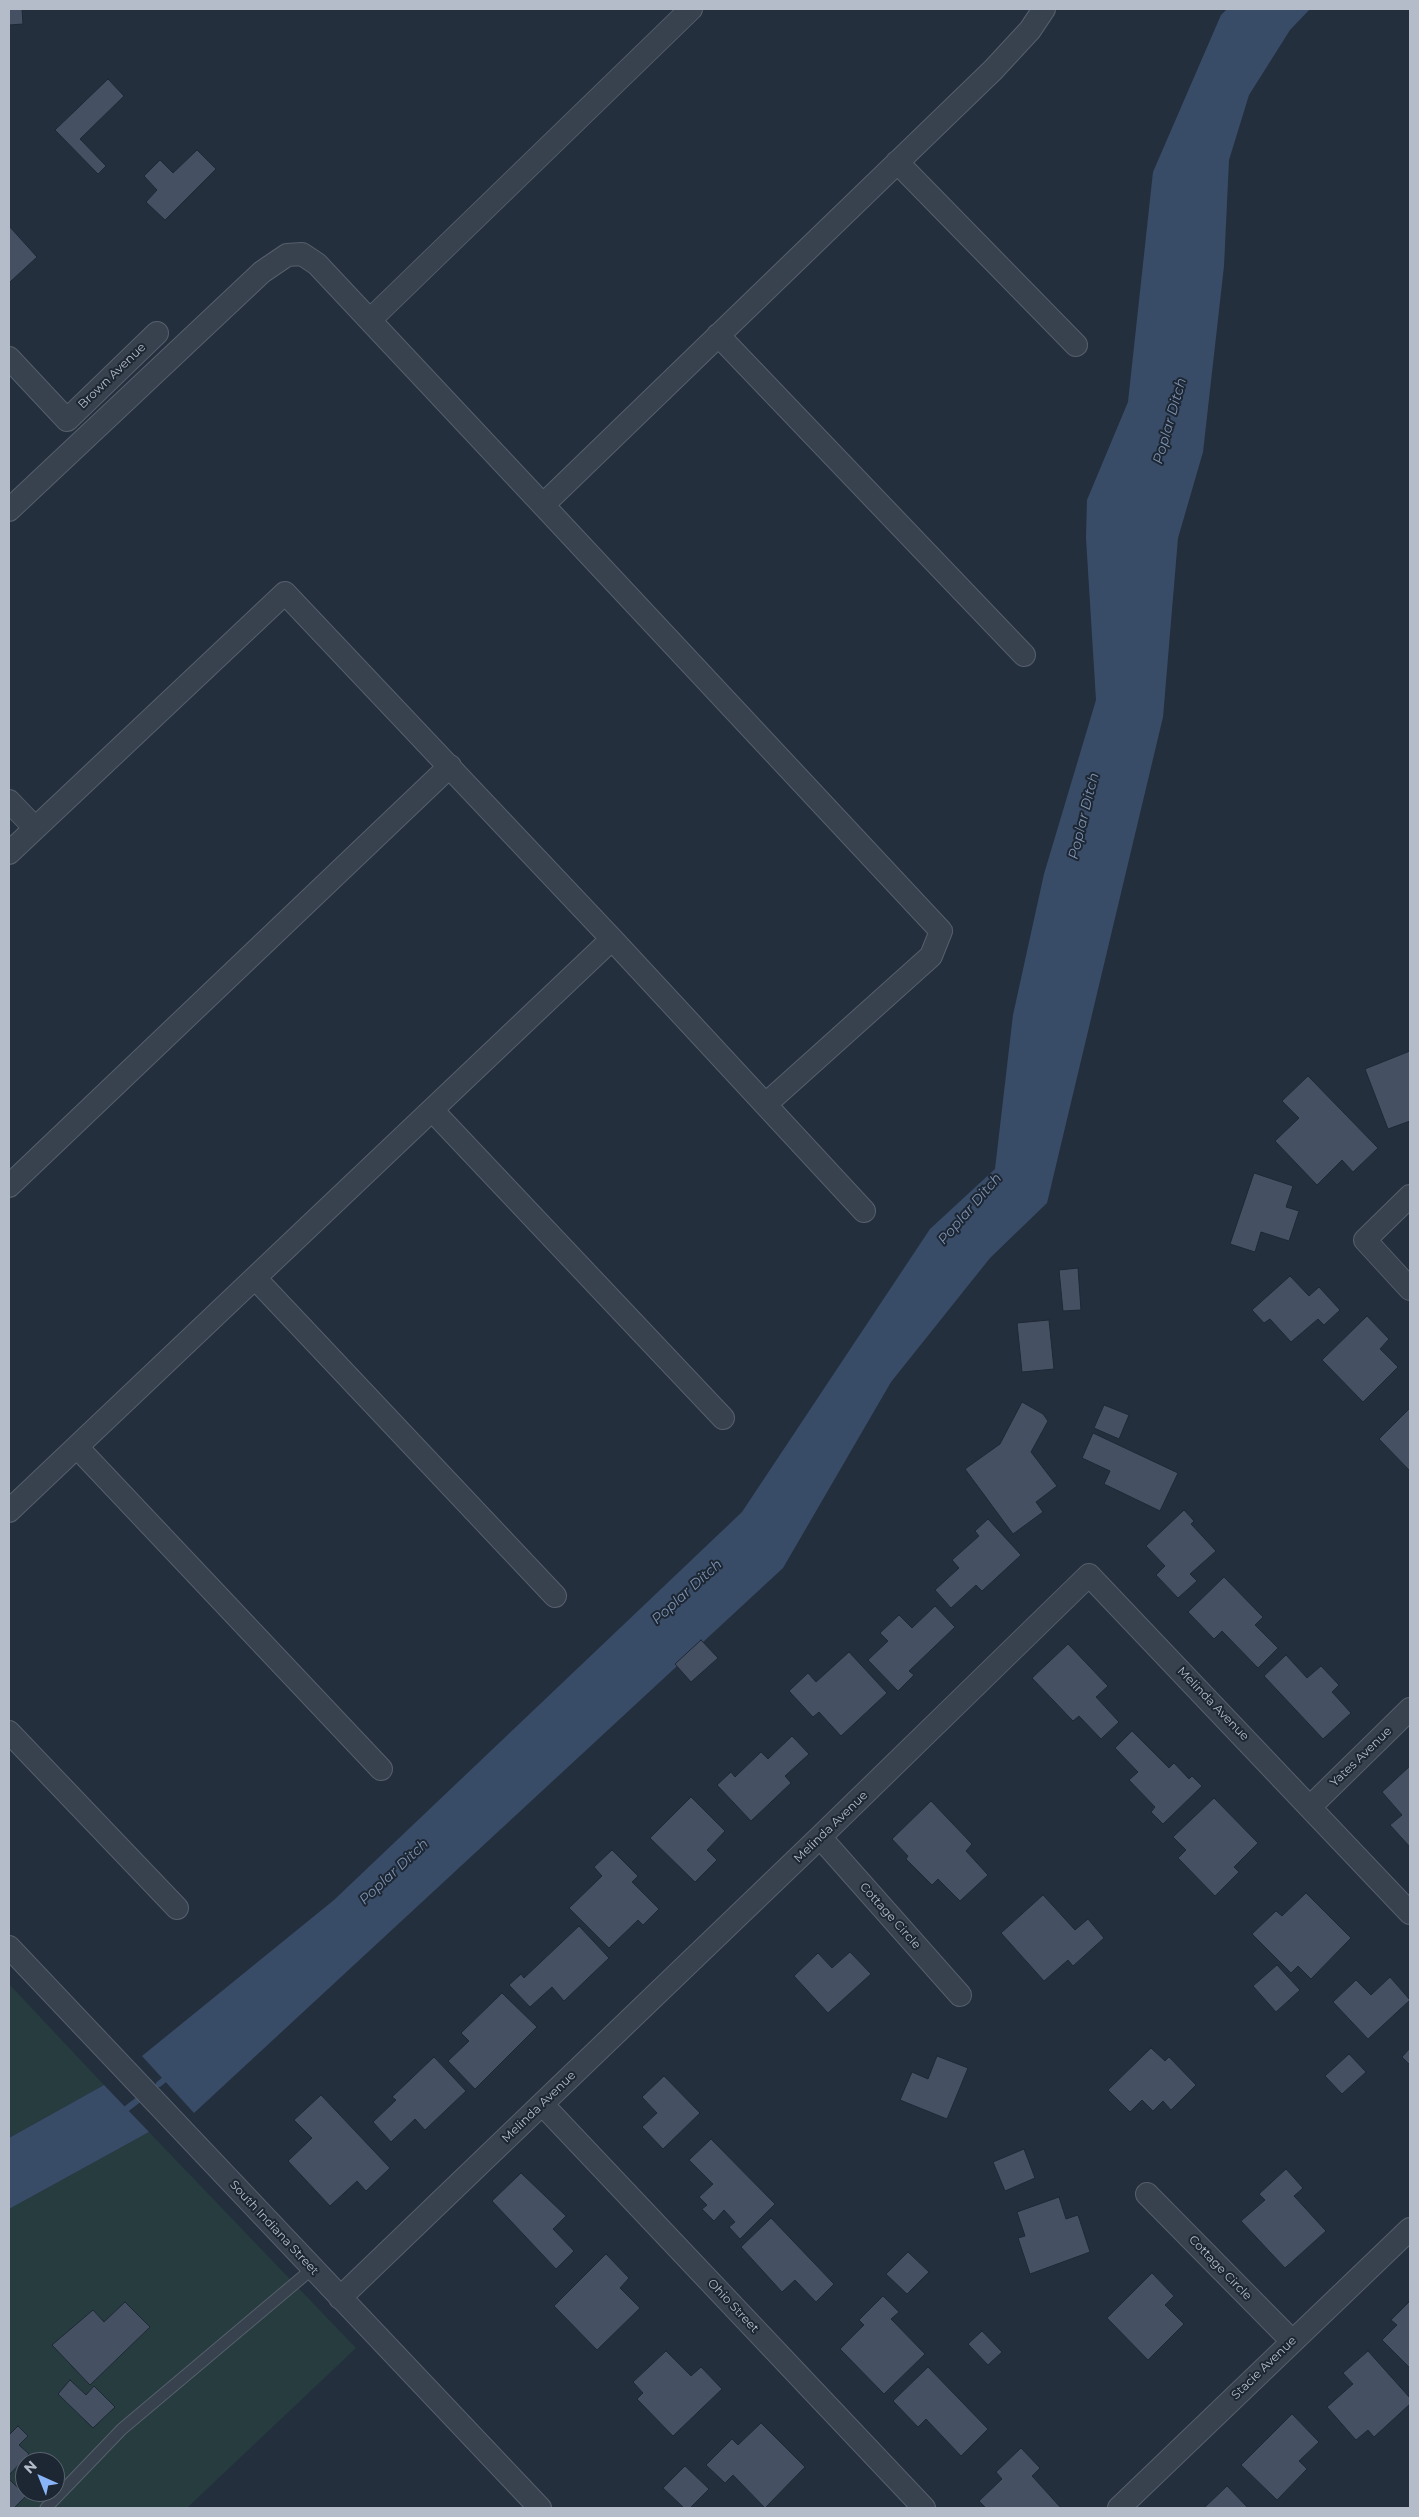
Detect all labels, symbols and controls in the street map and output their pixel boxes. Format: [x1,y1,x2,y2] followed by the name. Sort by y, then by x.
[75,340,149,412] street label: Brown Avenue
[1150,376,1190,466] water label: Poplar Ditch
[1065,771,1103,861] water label: Poplar Ditch
[935,1170,1005,1248] water label: Poplar Ditch
[648,1556,726,1628] water label: Poplar Ditch
[1174,1664,1252,1744] street label: Melinda Avenue
[1327,1724,1395,1790] street label: Yates Avenue
[791,1788,871,1866] street label: Melinda Avenue
[356,1836,432,1908] water label: Poplar Ditch
[856,1880,924,1952] street label: Cottage Circle
[499,2068,579,2146] street label: Melinda Avenue
[226,2178,322,2278] street label: South Indiana Street
[1186,2233,1254,2303] street label: Cottage Circle
[704,2276,762,2336] street label: Ohio Street
[1229,2333,1299,2403] street label: Stacie Avenue
[15,2452,65,2502] north arrow
[20,2457,41,2477] text: N

